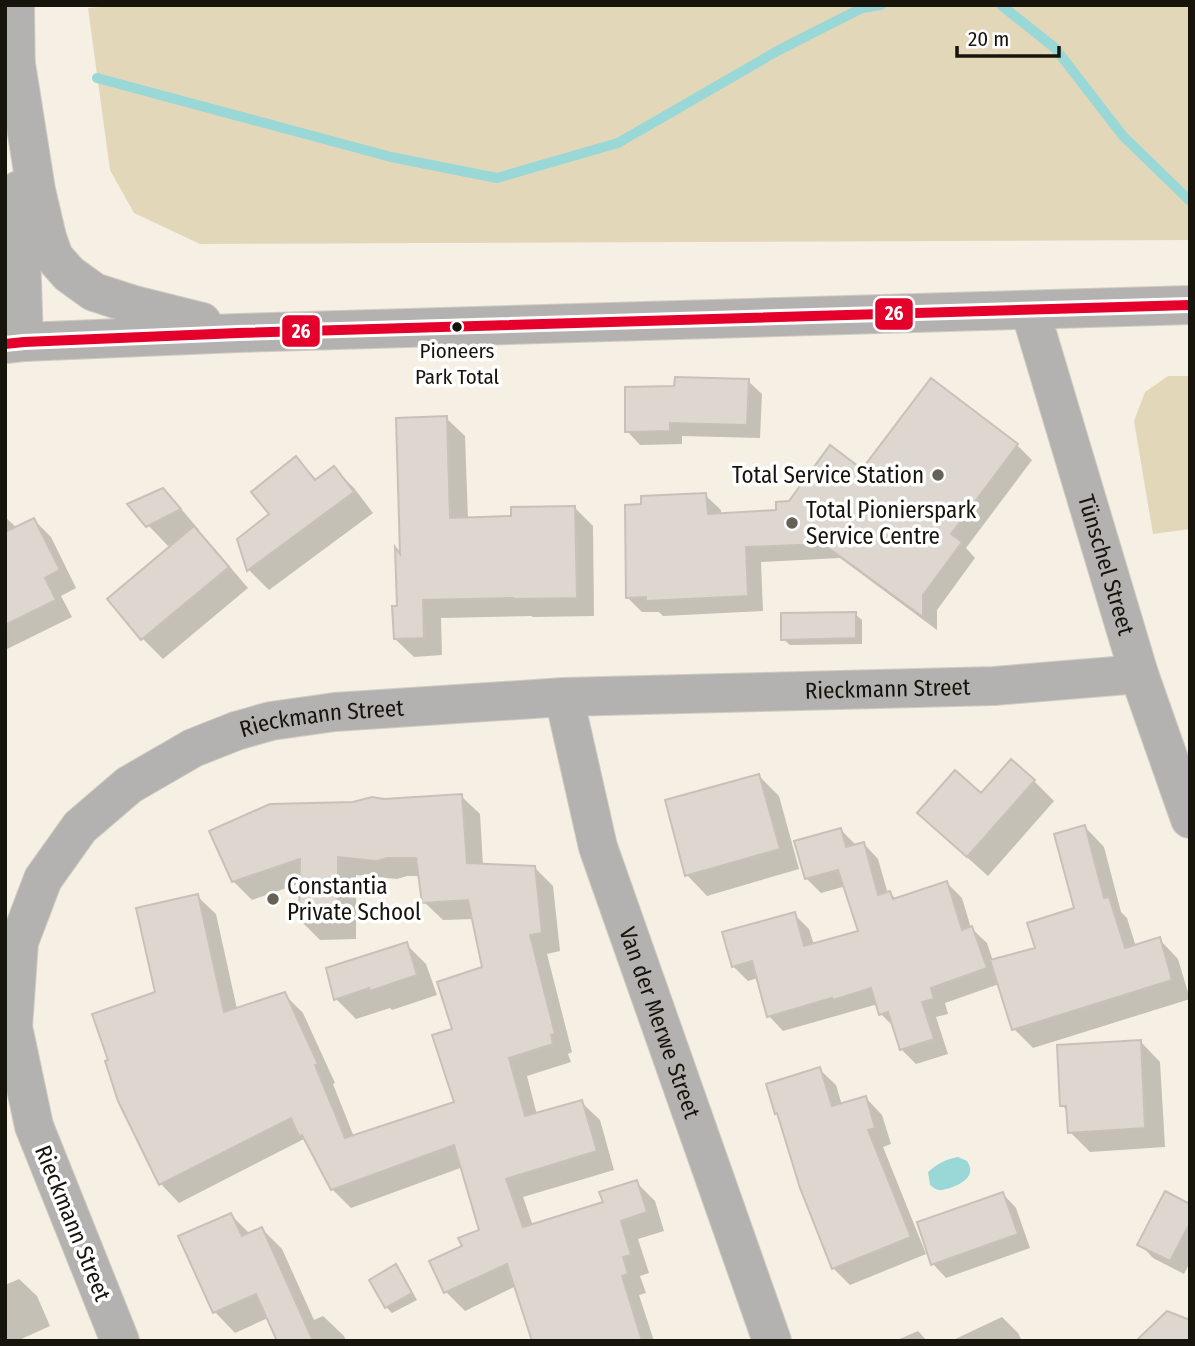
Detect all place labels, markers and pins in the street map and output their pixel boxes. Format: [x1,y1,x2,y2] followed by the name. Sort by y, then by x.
[450,320,464,334] marker: Pioneers Park Total
[415,338,500,390] place label: Pioneers Park Total
[732,461,924,489] place label: Total Service Station
[930,467,946,483] marker: Total Service Station
[806,496,976,550] place label: Total Pionierspark Service Centre
[784,515,800,531] marker: Total Pionierspark Service Centre
[287,872,421,926] place label: Constantia Private School
[265,891,281,907] marker: Constantia Private School

